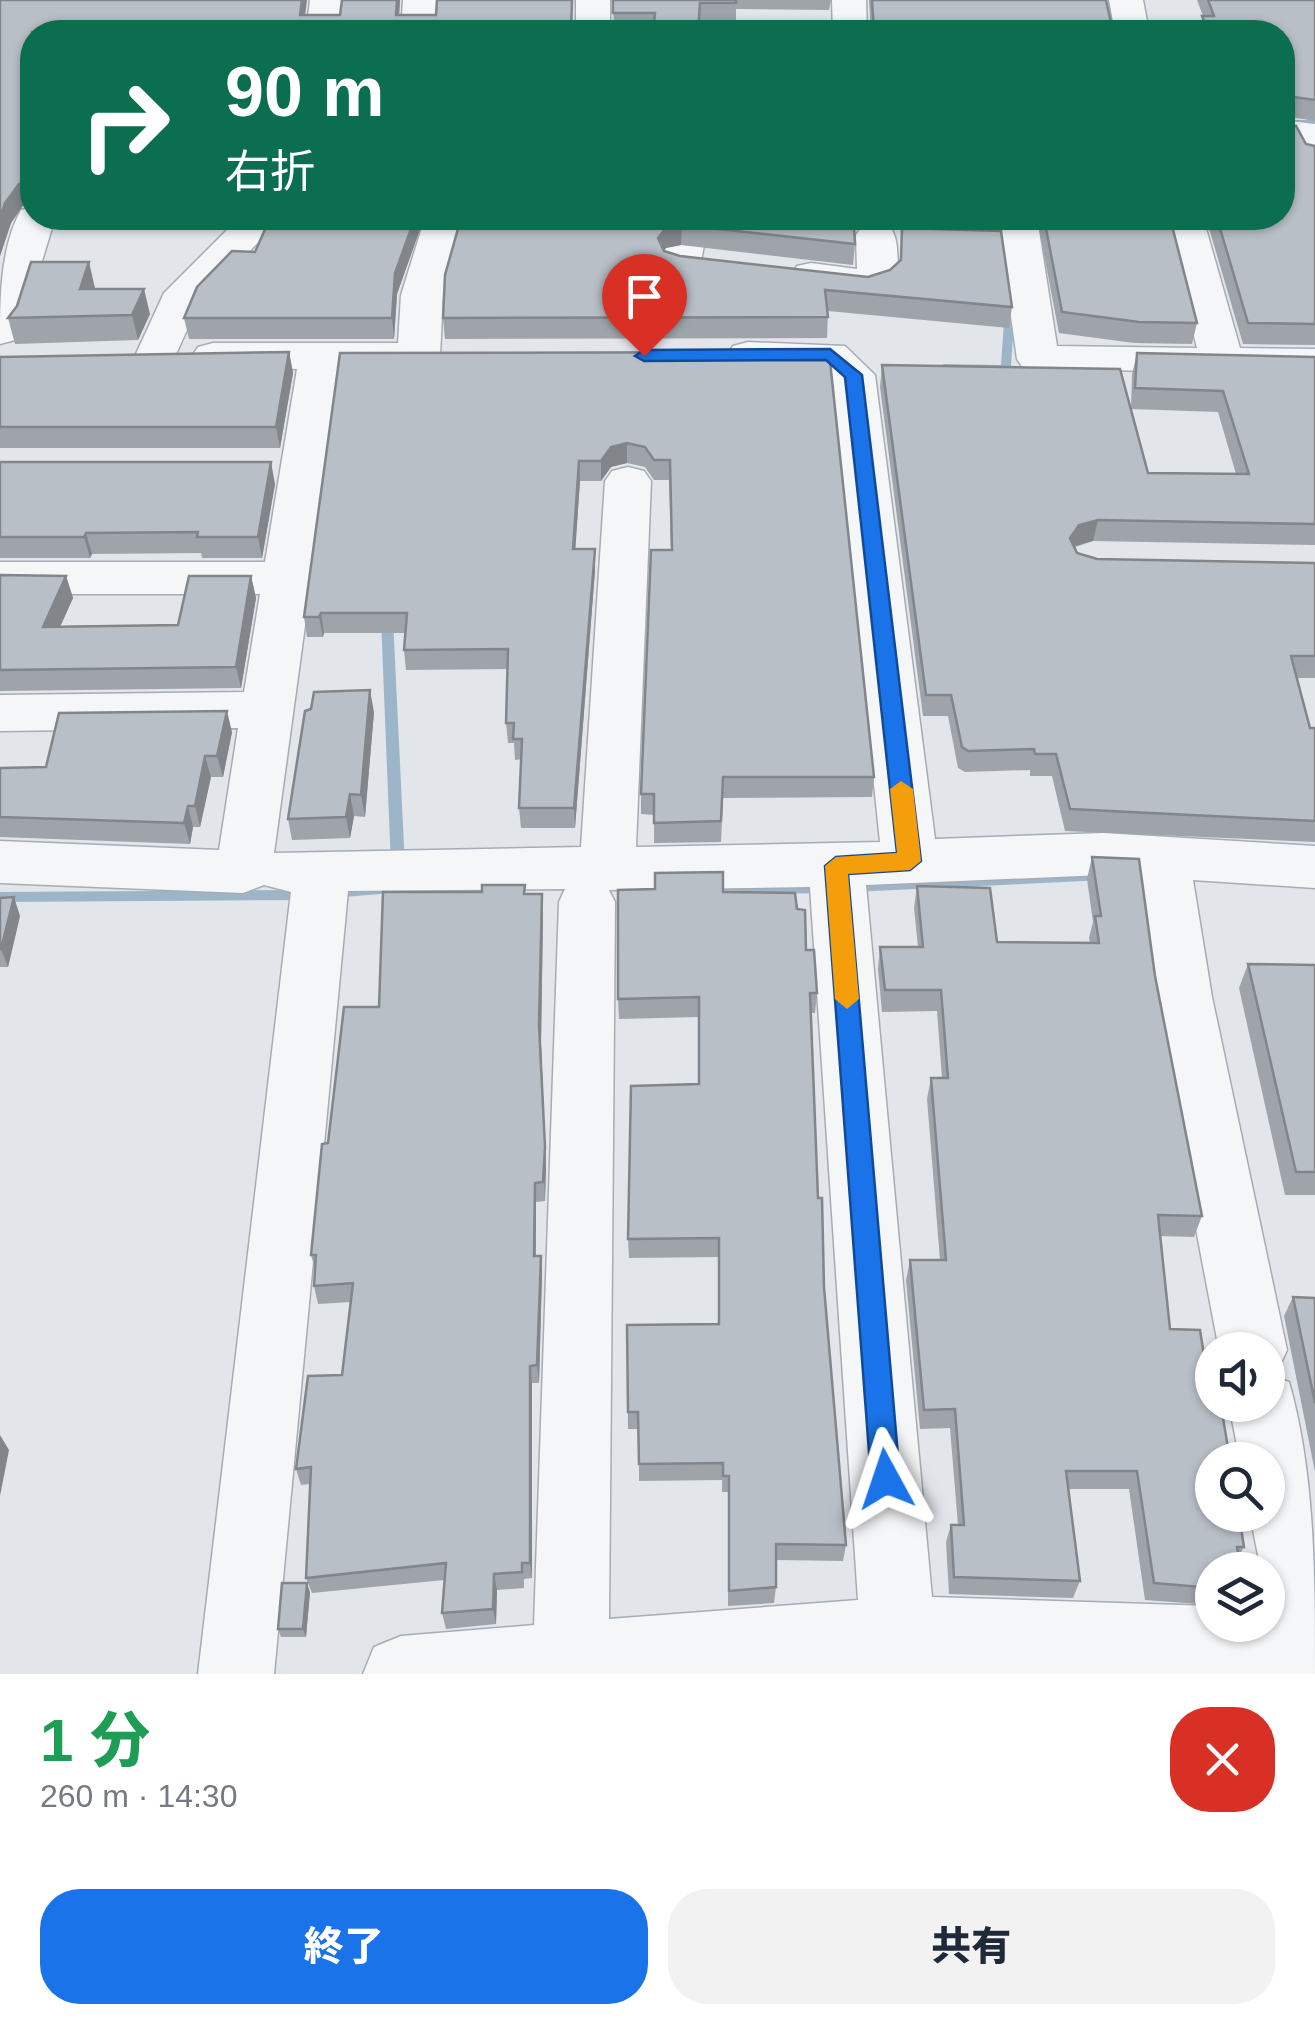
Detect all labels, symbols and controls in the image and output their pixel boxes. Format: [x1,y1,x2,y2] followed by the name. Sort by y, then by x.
[225,53,385,131] text: 90 m
[60,60,190,190] icon: right
[225,146,315,197] text: 右折
[602,254,687,357] pin
[617,269,672,324] icon: arrive
[1195,1332,1285,1642] map controls
[1195,1332,1285,1422] button: sound
[834,1427,938,1531] position arrow
[1195,1442,1285,1532] button: search
[1195,1552,1285,1642] button: layers
[40,1707,150,1774] text: 1 分
[1170,1707,1275,1812] button: close
[40,1778,237,1814] text: 260 m · 14:30
[40,1889,648,2004] button: 終了
[668,1889,1275,2004] button: 共有

